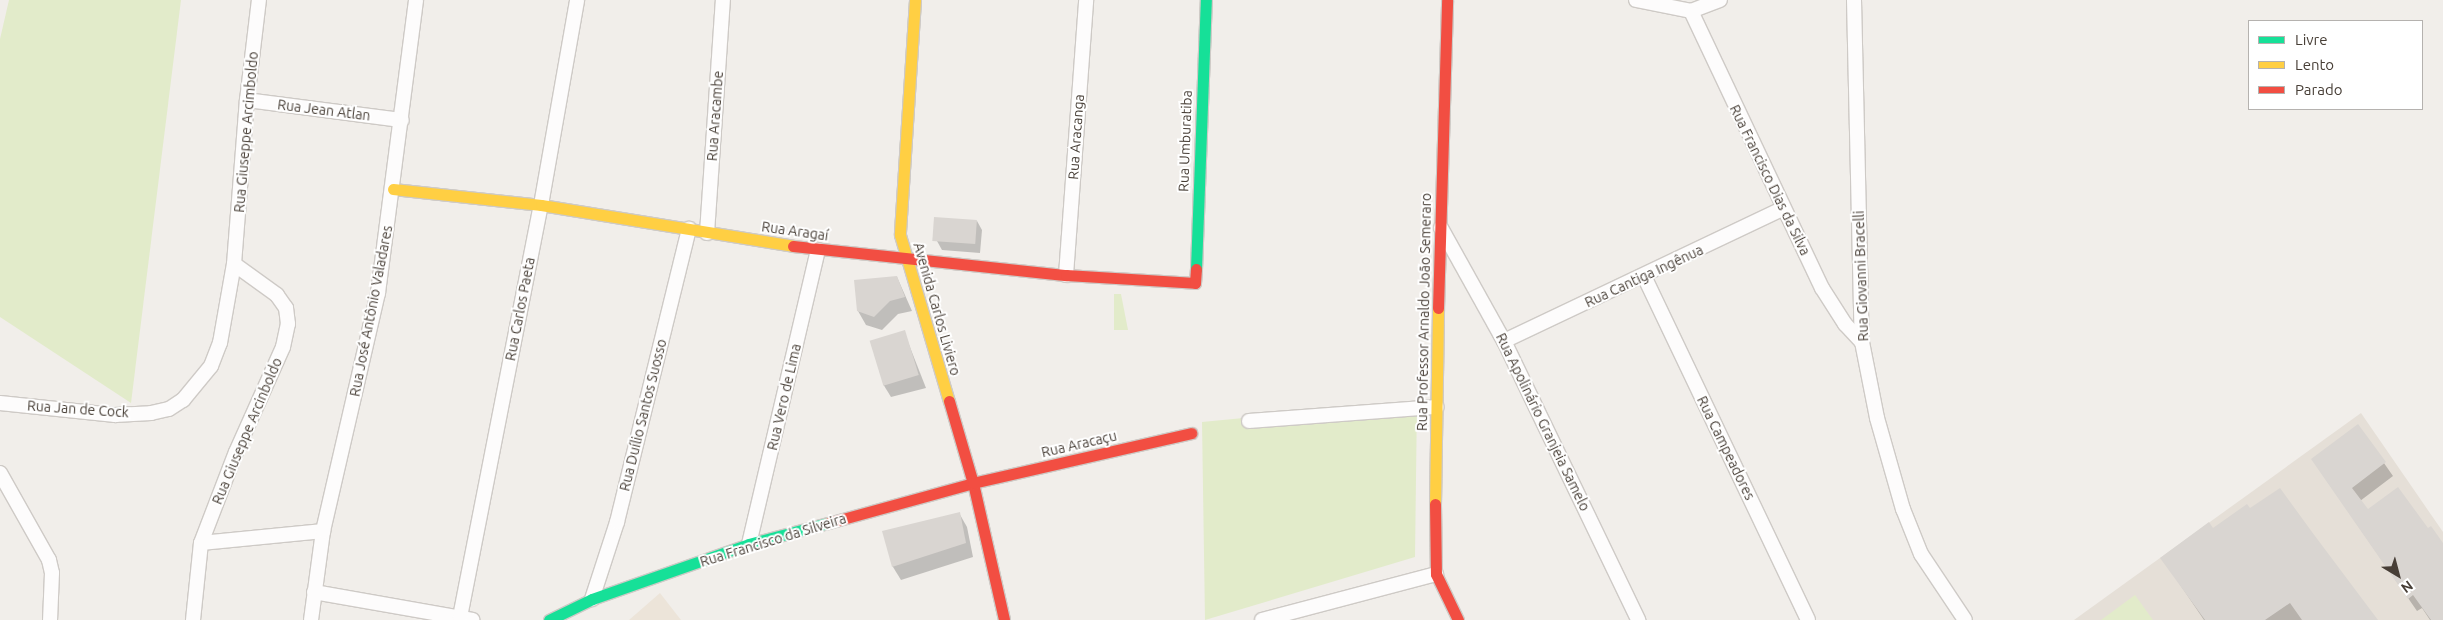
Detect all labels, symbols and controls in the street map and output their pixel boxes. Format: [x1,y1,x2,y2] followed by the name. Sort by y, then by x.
[2248,20,2423,110] legend
[2295,31,2328,48] text: Livre
[231,51,261,213] street label: Rua Giuseppe Arcimboldo
[2295,56,2334,73] text: Lento
[703,70,727,162] street label: Rua Aracambe
[2295,81,2342,98] text: Parado
[1175,90,1195,192] street label: Rua Umburatiba
[1065,94,1087,180] street label: Rua Aracanga
[277,96,371,124] street label: Rua Jean Atlan
[1726,102,1814,258] street label: Rua Francisco Dias da Silva
[1414,193,1434,431] street label: Rua Professor Arnaldo João Semeraro
[1850,210,1872,342] street label: Rua Giovanni Bracelli
[760,218,830,244] street label: Rua Aragaí
[346,224,396,398] street label: Rua José Antônio Valadares
[910,241,964,377] street label: Avenida Carlos Liviero
[1582,241,1706,311] street label: Rua Cantiga Ingênua
[502,256,538,362] street label: Rua Carlos Paeta
[1493,330,1593,514] street label: Rua Apolinário Granjeia Samelo
[616,337,670,493] street label: Rua Duílio Santos Suosso
[764,342,804,452] street label: Rua Vero de Lima
[208,355,286,507] street label: Rua Giuseppe Arcinboldo
[1694,393,1758,503] street label: Rua Campeadores
[27,397,129,421] street label: Rua Jan de Cock
[1040,427,1118,461] street label: Rua Aracaçu
[698,510,848,570] street label: Rua Francisco da Silveira
[2373,550,2423,600] north arrow
[2398,577,2416,597] text: N

